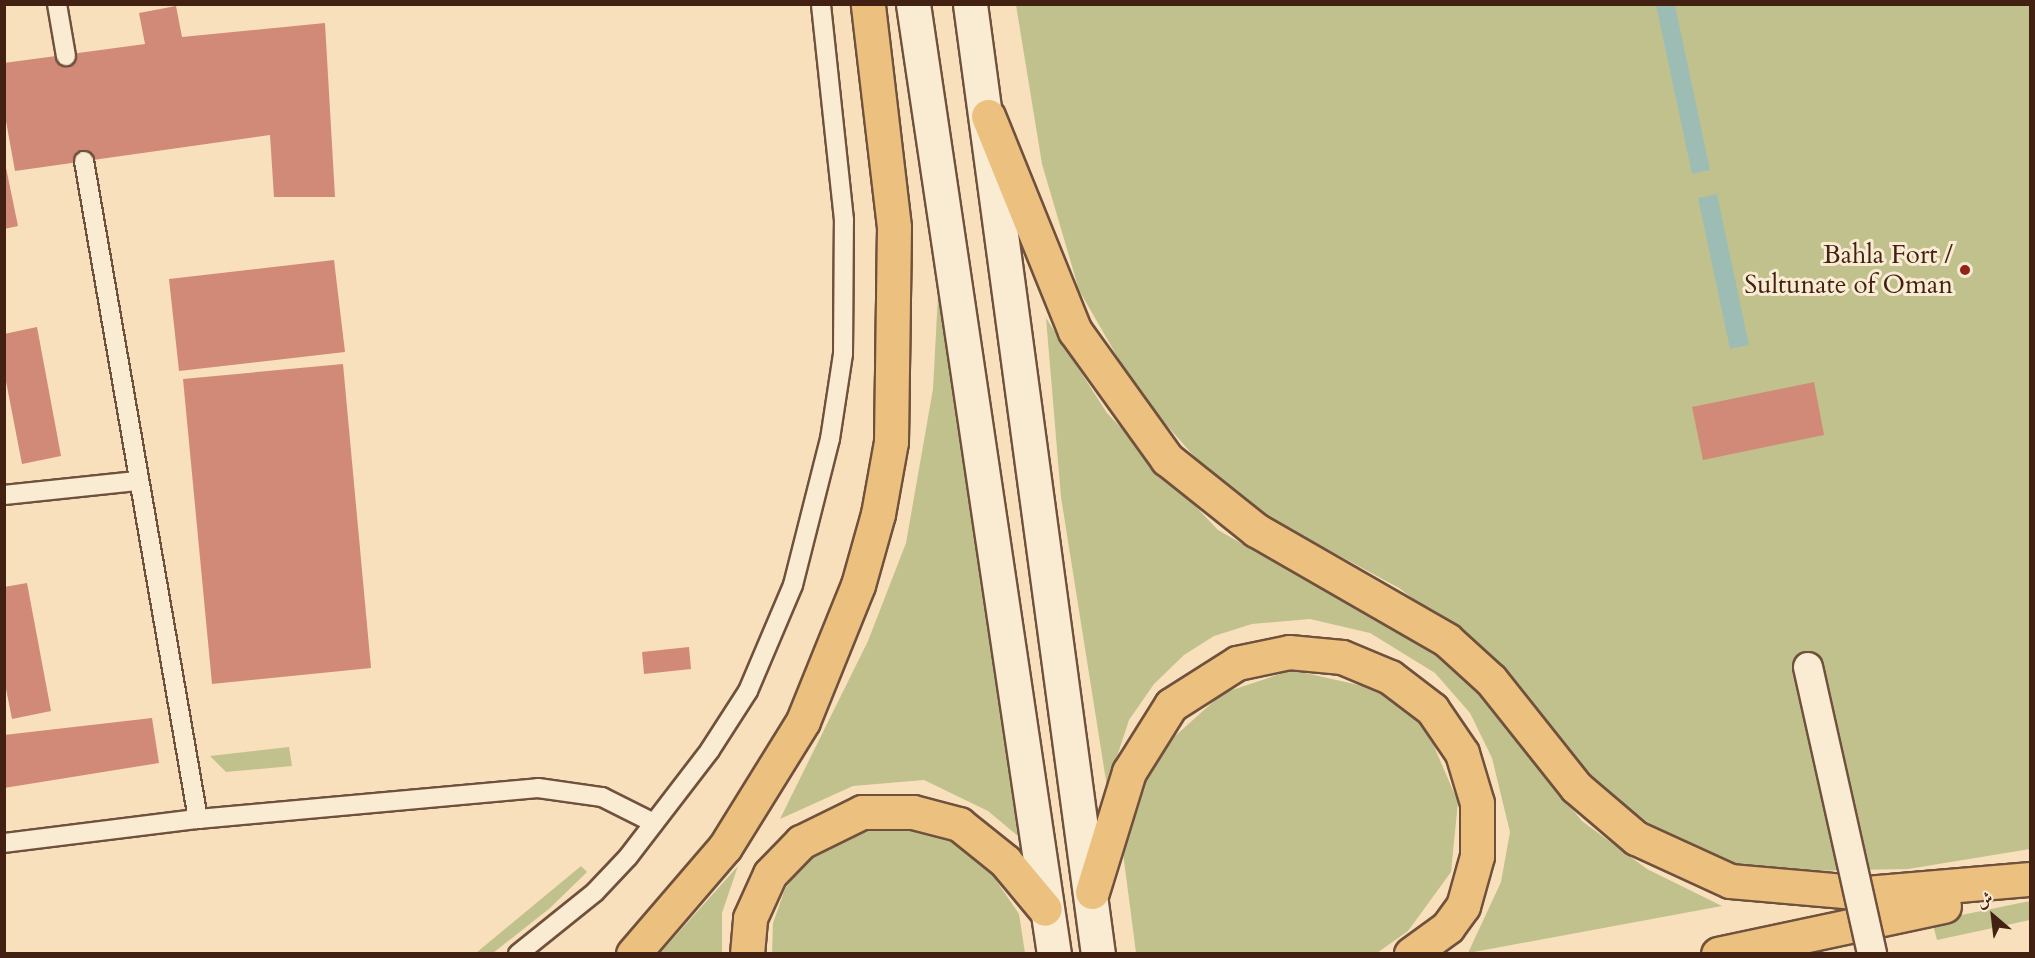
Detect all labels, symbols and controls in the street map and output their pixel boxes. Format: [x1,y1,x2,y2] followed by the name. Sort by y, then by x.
[1744,239,1953,300] place label: Bahla Fort / Sultunate of Oman
[1958,263,1972,277] marker: Bahla Fort / Sultunate of Oman
[1963,886,2023,946] north arrow
[1972,887,1997,914] text: ش

